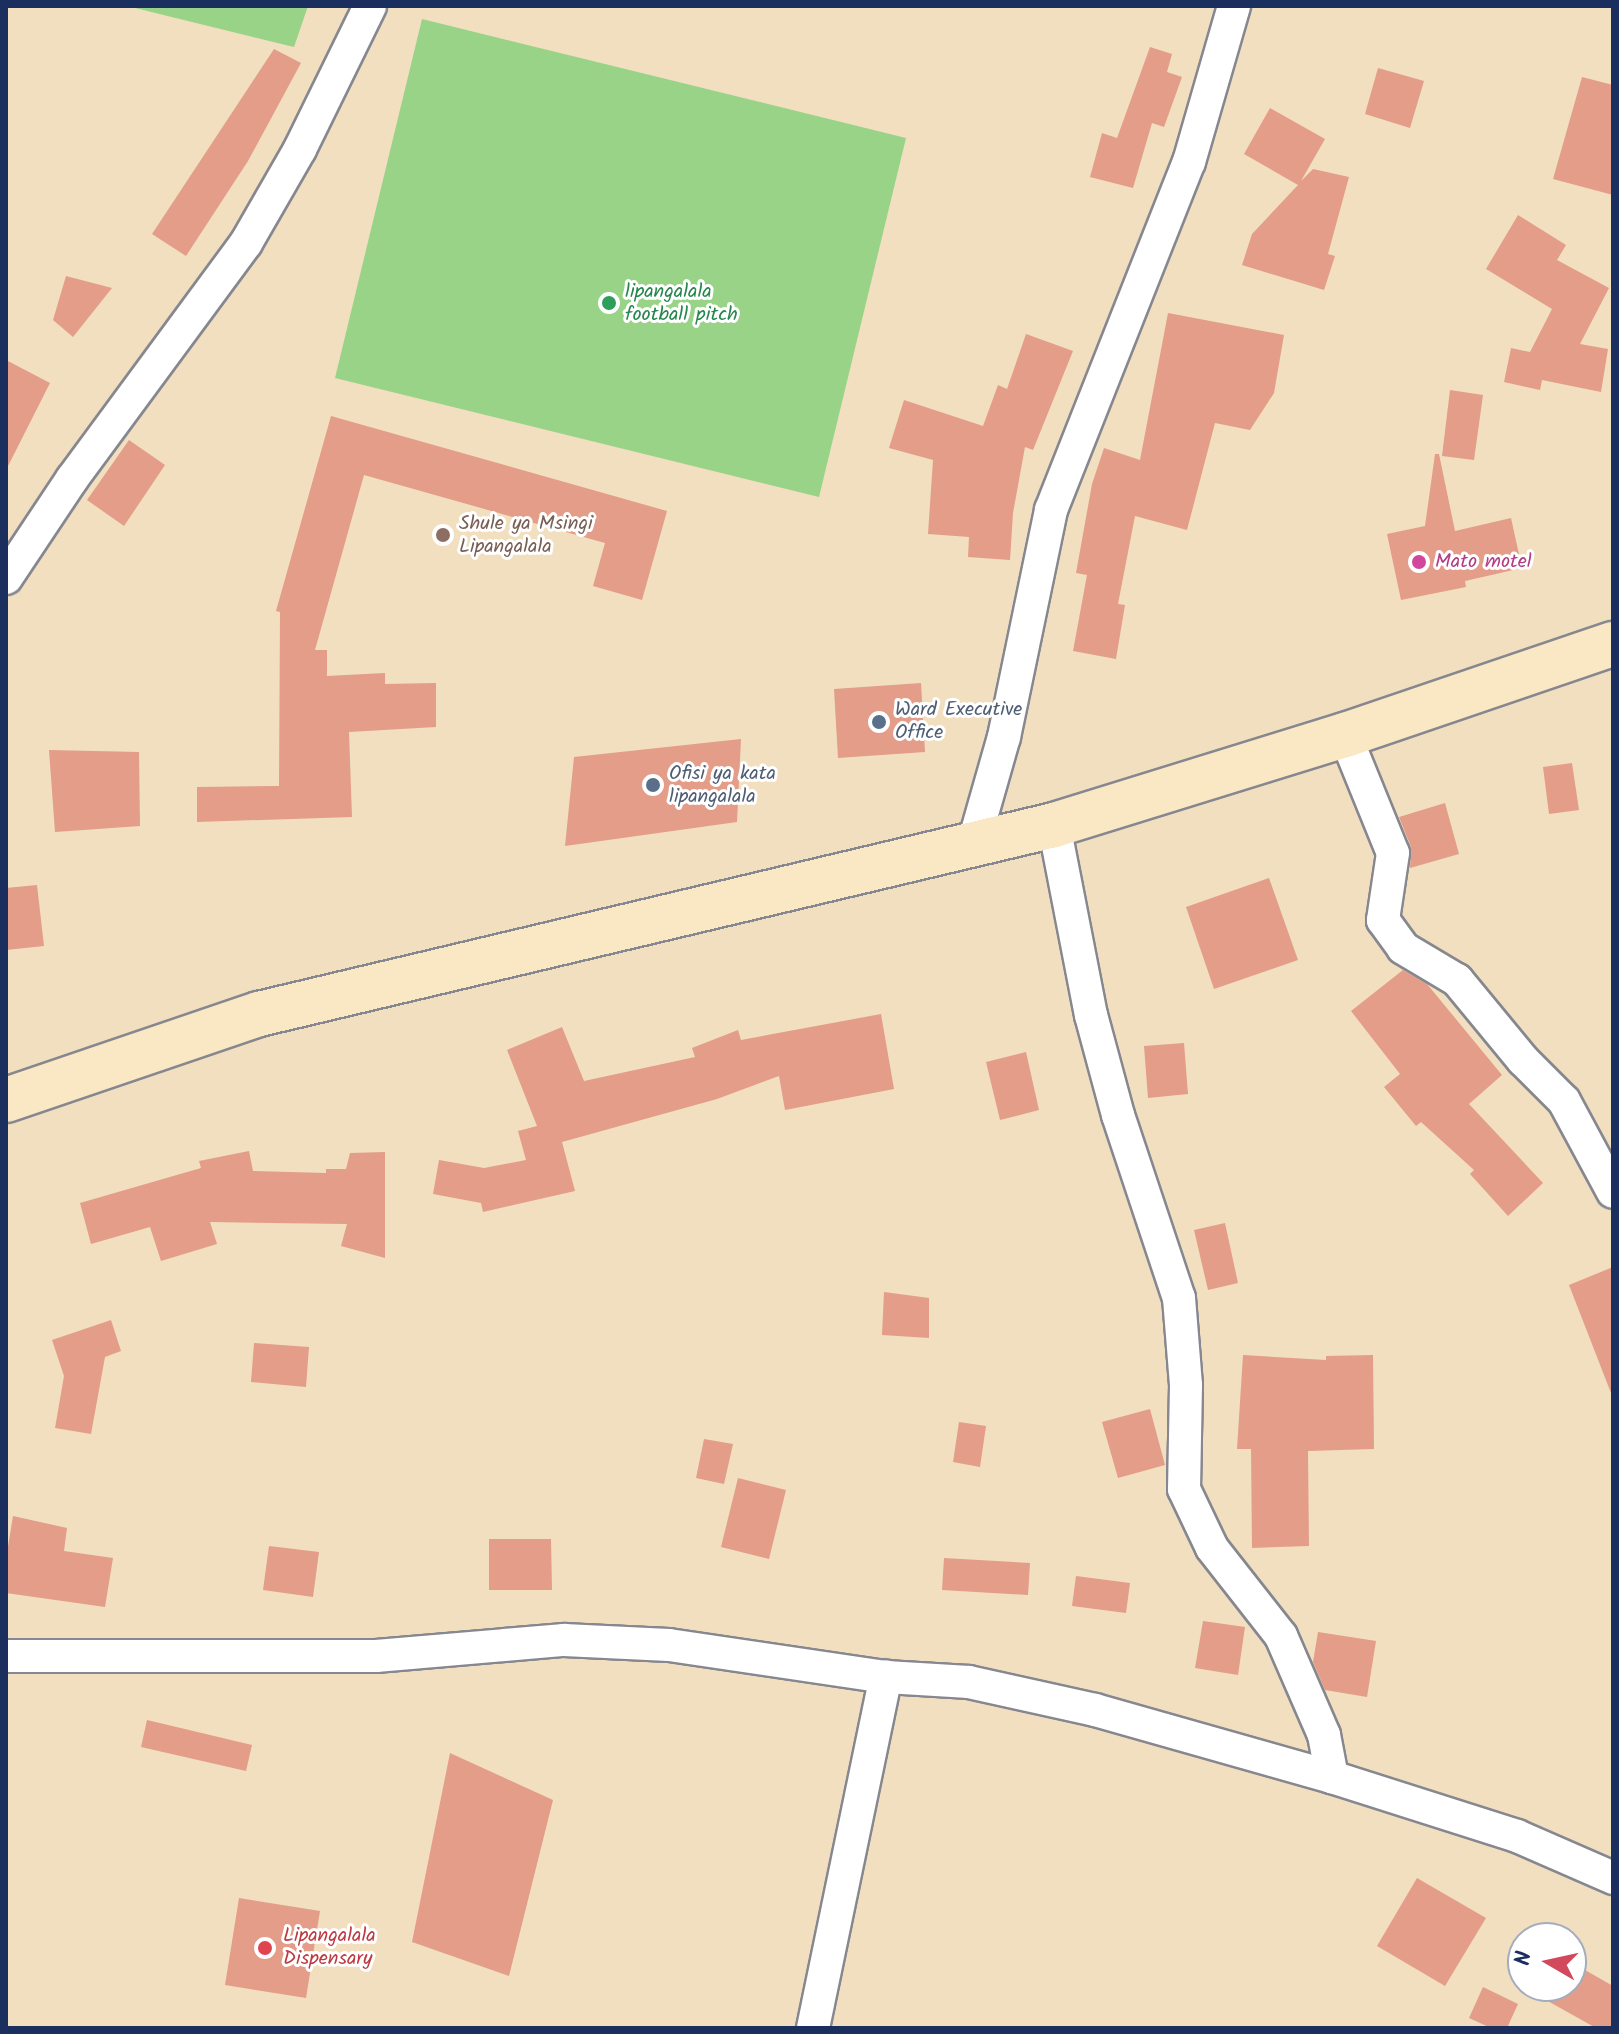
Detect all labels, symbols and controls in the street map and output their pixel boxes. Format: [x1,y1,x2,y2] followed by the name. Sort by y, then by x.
[625,280,738,327] place label: lipangalala football pitch
[600,294,618,312] marker: lipangalala football pitch
[459,512,593,559] place label: Shule ya Msingi Lipangalala
[434,526,452,544] marker: Shule ya Msingi Lipangalala
[1435,550,1532,574] place label: Mato motel
[1410,553,1428,571] marker: Mato motel
[895,698,1022,745] place label: Ward Executive Office
[870,713,888,731] marker: Ward Executive Office
[669,762,776,809] place label: Ofisi ya kata lipangalala
[644,776,662,794] marker: Ofisi ya kata lipangalala
[1507,1922,1587,2002] north arrow
[283,1924,376,1971] place label: Lipangalala Dispensary
[254,1937,276,1959] marker: Lipangalala Dispensary
[1506,1949,1543,1968] text: N

